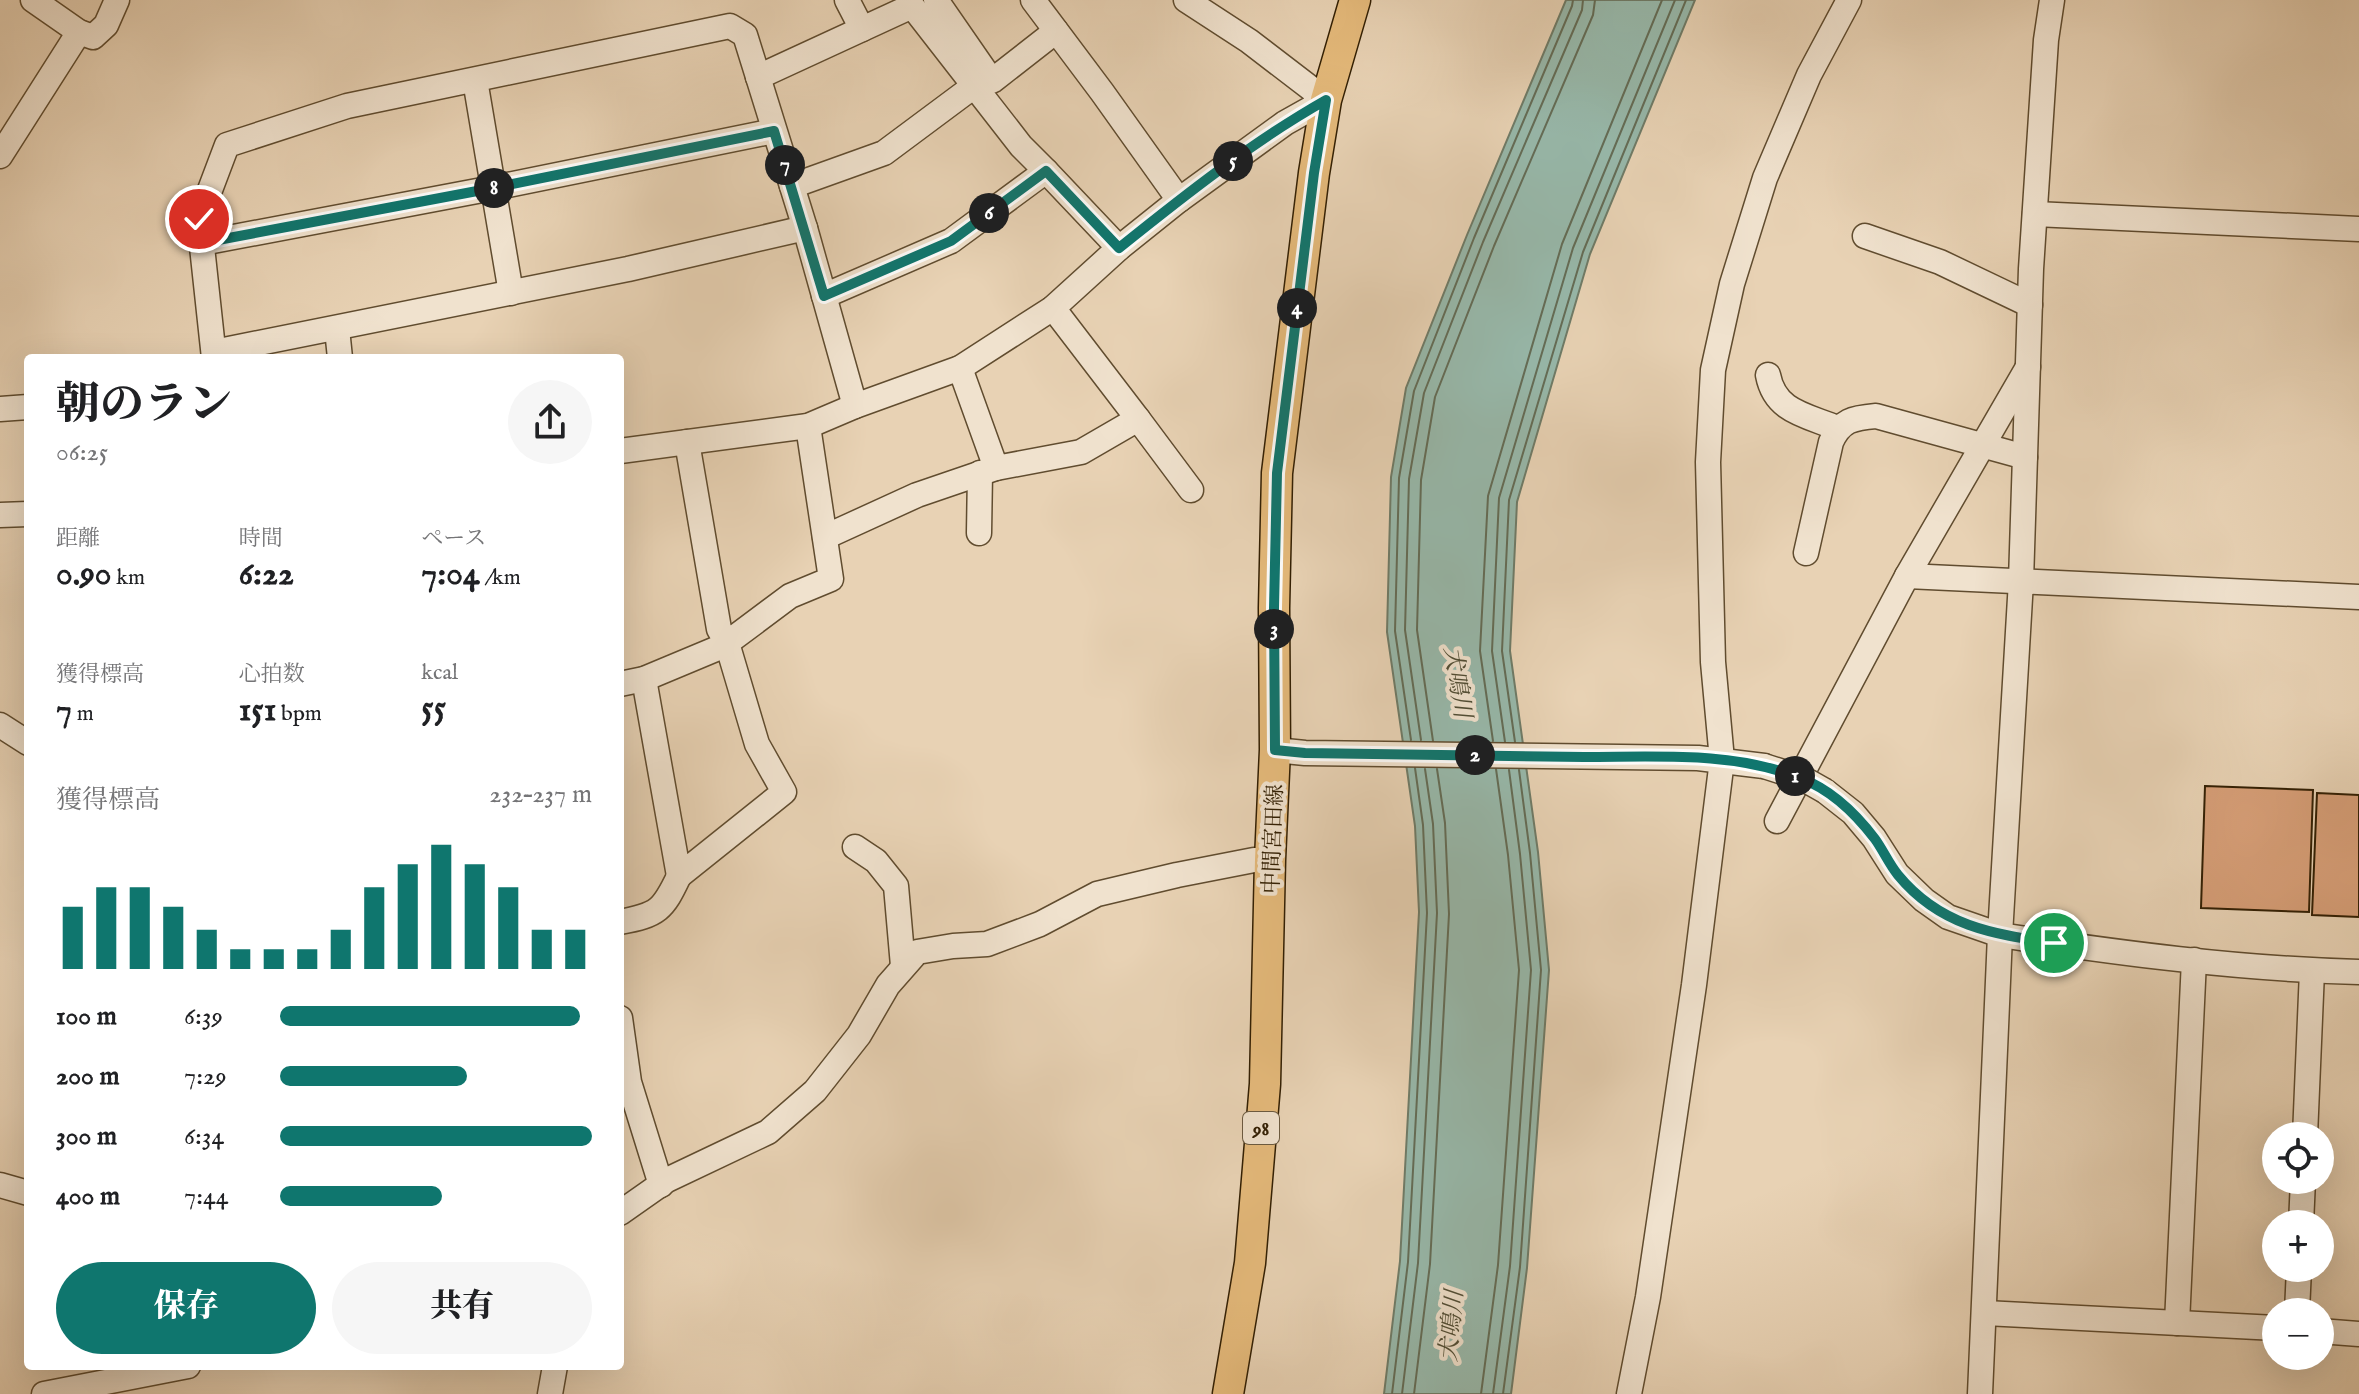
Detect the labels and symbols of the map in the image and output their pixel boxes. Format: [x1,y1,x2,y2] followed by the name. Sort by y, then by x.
[1213,141,1253,181] pin: 5
[765,145,805,185] pin: 7
[474,168,514,208] pin: 8
[165,185,233,253] pin
[969,193,1009,233] pin: 6
[1277,288,1317,328] pin: 4
[1254,609,1294,649] pin: 3
[1436,644,1478,723] water label: 犬鳴川
[1455,735,1495,775] pin: 2
[1775,756,1815,796] pin: 1
[1258,784,1290,895] street label: 中間宮田線
[2020,909,2088,977] pin
[1243,1112,1279,1144] road number: 98
[1434,1286,1471,1363] water label: 犬鳴川

